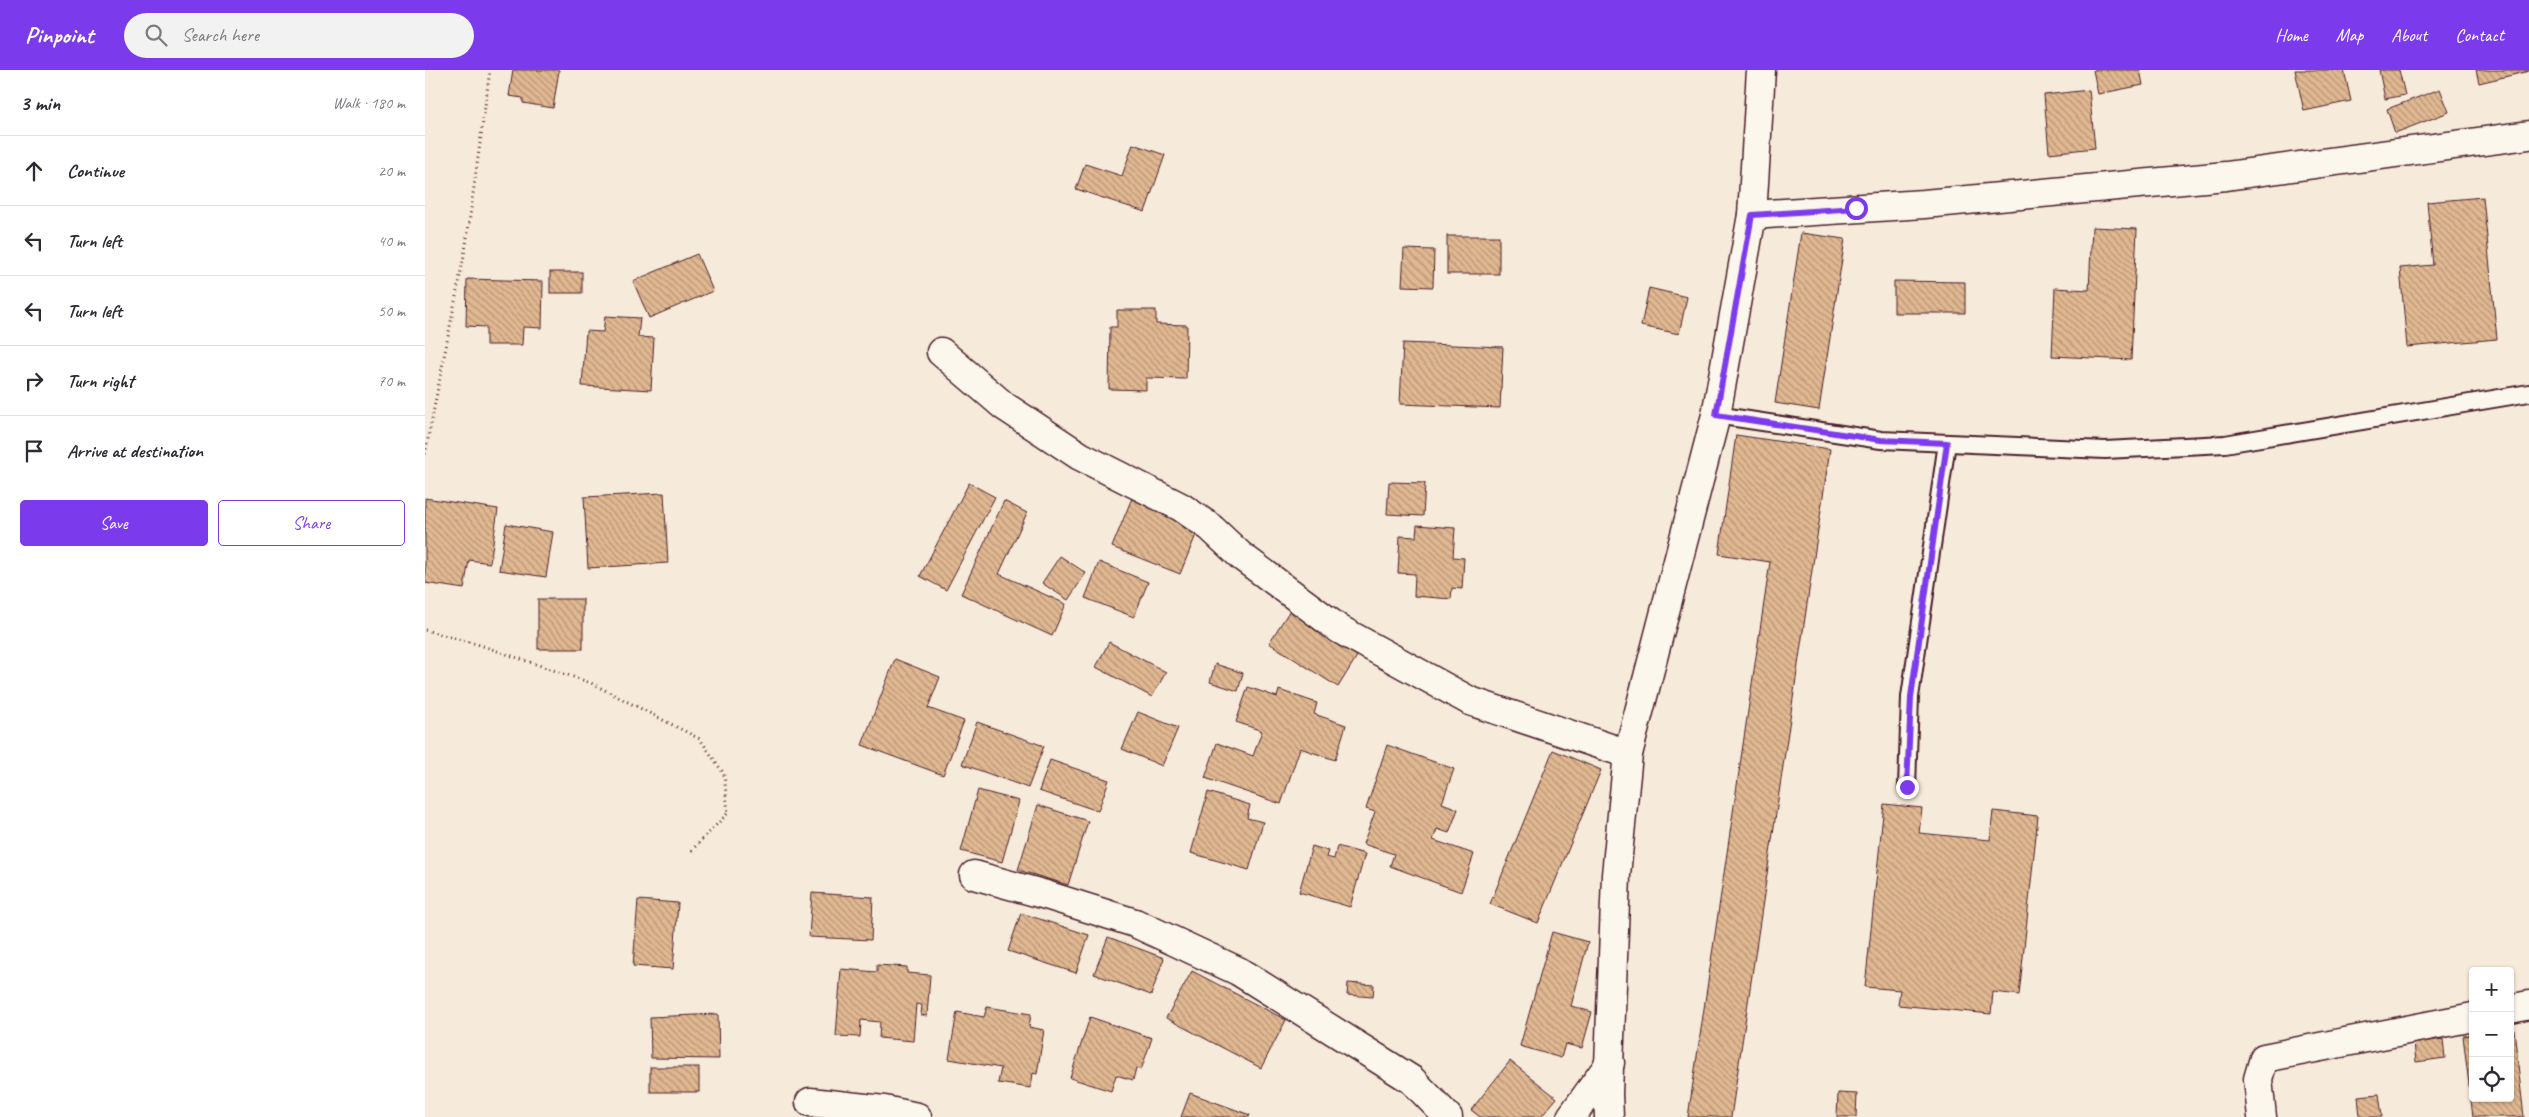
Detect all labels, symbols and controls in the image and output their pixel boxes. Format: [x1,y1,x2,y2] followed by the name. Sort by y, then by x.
[124,13,474,58] search box
[25,20,94,50] text: Pinpoint
[142,21,170,49] icon: search
[182,23,259,47] text: Search here
[2275,24,2308,46] text: Home
[2336,24,2363,46] text: Map
[2391,24,2427,46] text: About
[2455,24,2504,46] text: Contact
[20,90,60,116] text: 3 min
[333,93,405,113] text: Walk · 180 m
[20,157,48,185] icon: ahead
[67,159,124,183] text: Continue
[378,161,405,181] text: 20 m
[1845,197,1868,220] route start
[20,227,48,255] icon: left
[67,229,122,253] text: Turn left
[378,231,405,251] text: 40 m
[20,297,48,325] icon: left
[67,299,122,323] text: Turn left
[378,301,405,321] text: 50 m
[20,367,48,395] icon: right
[67,369,134,393] text: Turn right
[378,371,405,391] text: 70 m
[20,437,48,465] icon: arrive
[67,439,203,463] text: Arrive at destination
[20,500,208,546] button: Save
[218,500,405,546] button: Share
[1896,776,1919,799] route end
[2469,967,2514,1102] map controls
[2469,967,2514,1012] button: +
[2469,1012,2514,1057] button: −
[2469,1057,2514,1102] button: locate

